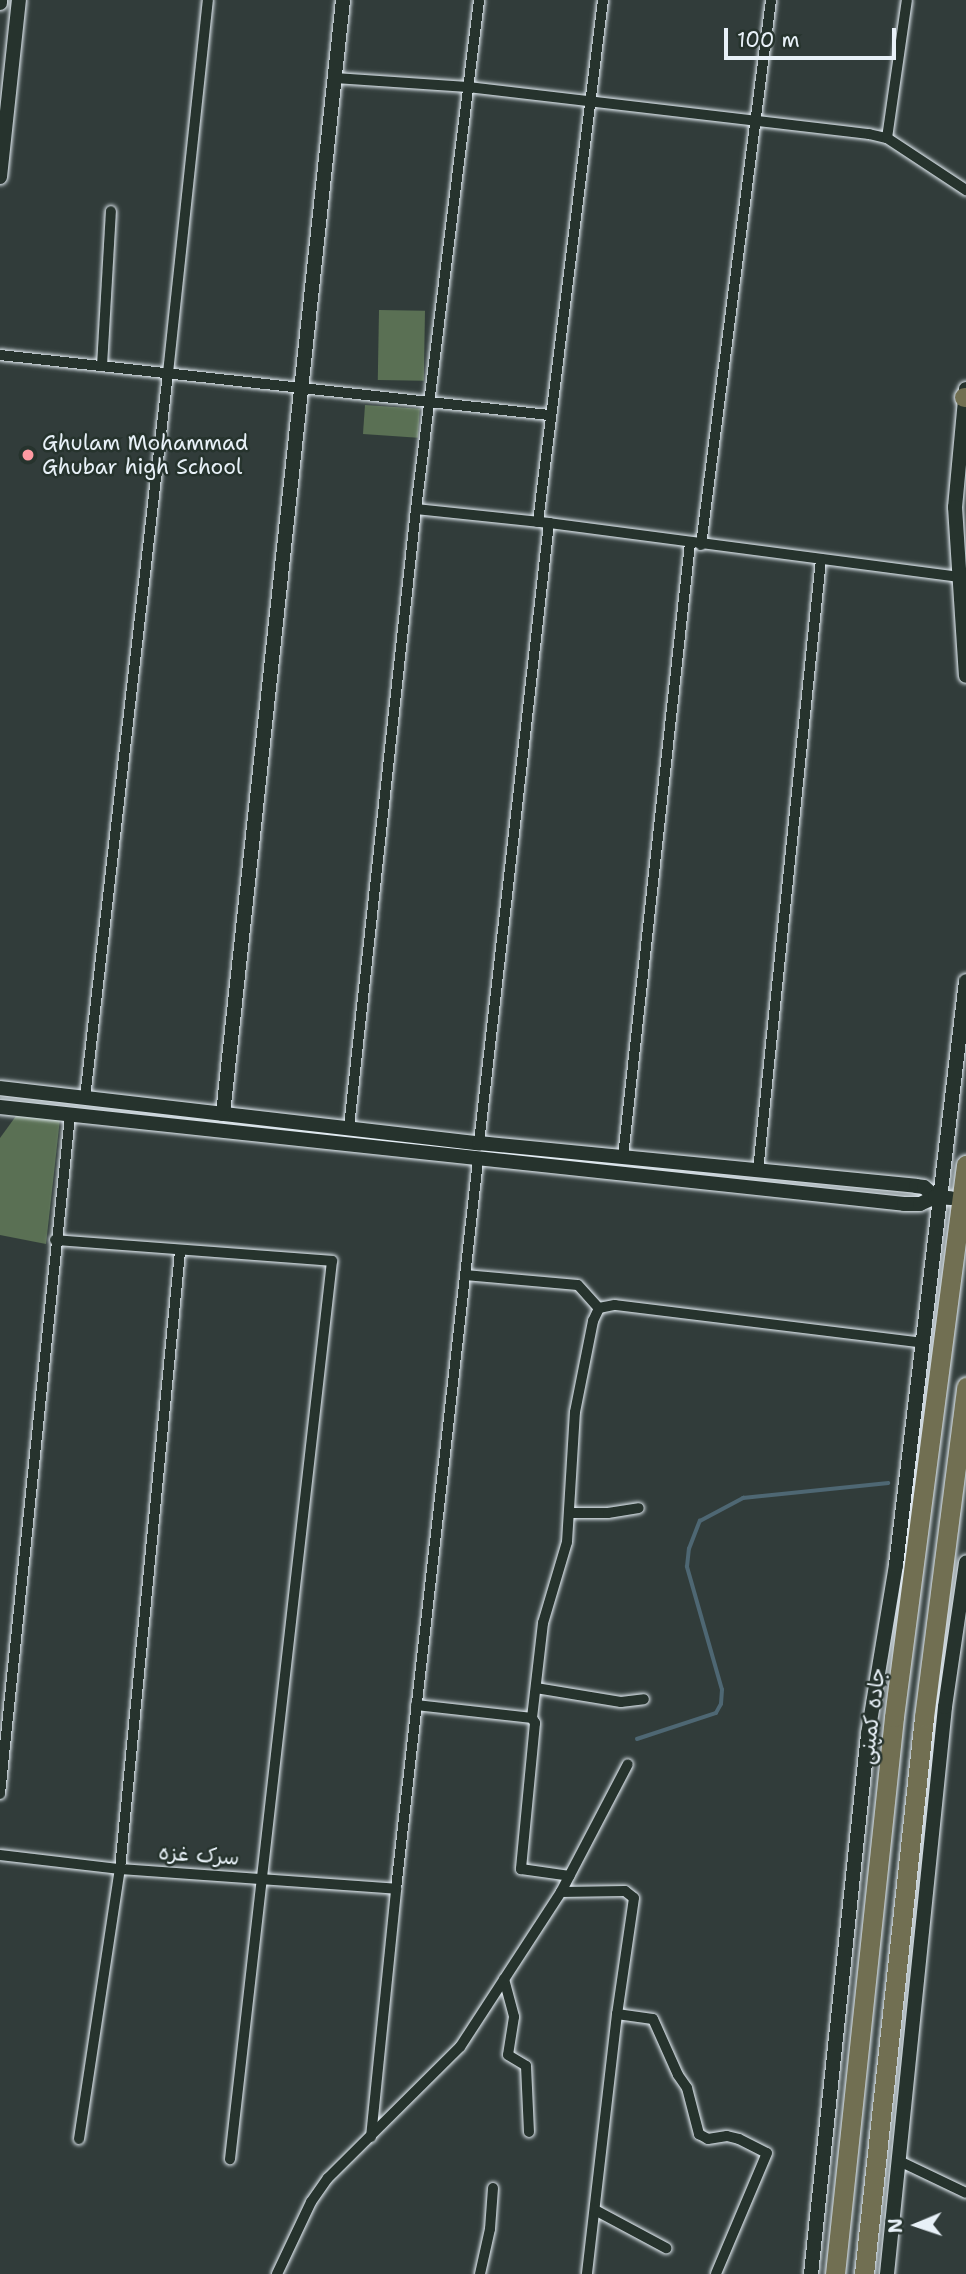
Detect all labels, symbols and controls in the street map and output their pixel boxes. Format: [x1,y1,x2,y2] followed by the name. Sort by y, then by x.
[728,14,900,58] scale bar
[737,26,800,54] text: 100 m
[42,430,248,480] place label: Ghulam Mohammad Ghubar high School
[20,447,36,463] marker: Ghulam Mohammad Ghubar high School
[854,1666,890,1766] street label: جاده کمپنی
[158,1840,240,1870] street label: سرک غزه
[882,2190,952,2260] north arrow
[883,2218,908,2234] text: N

